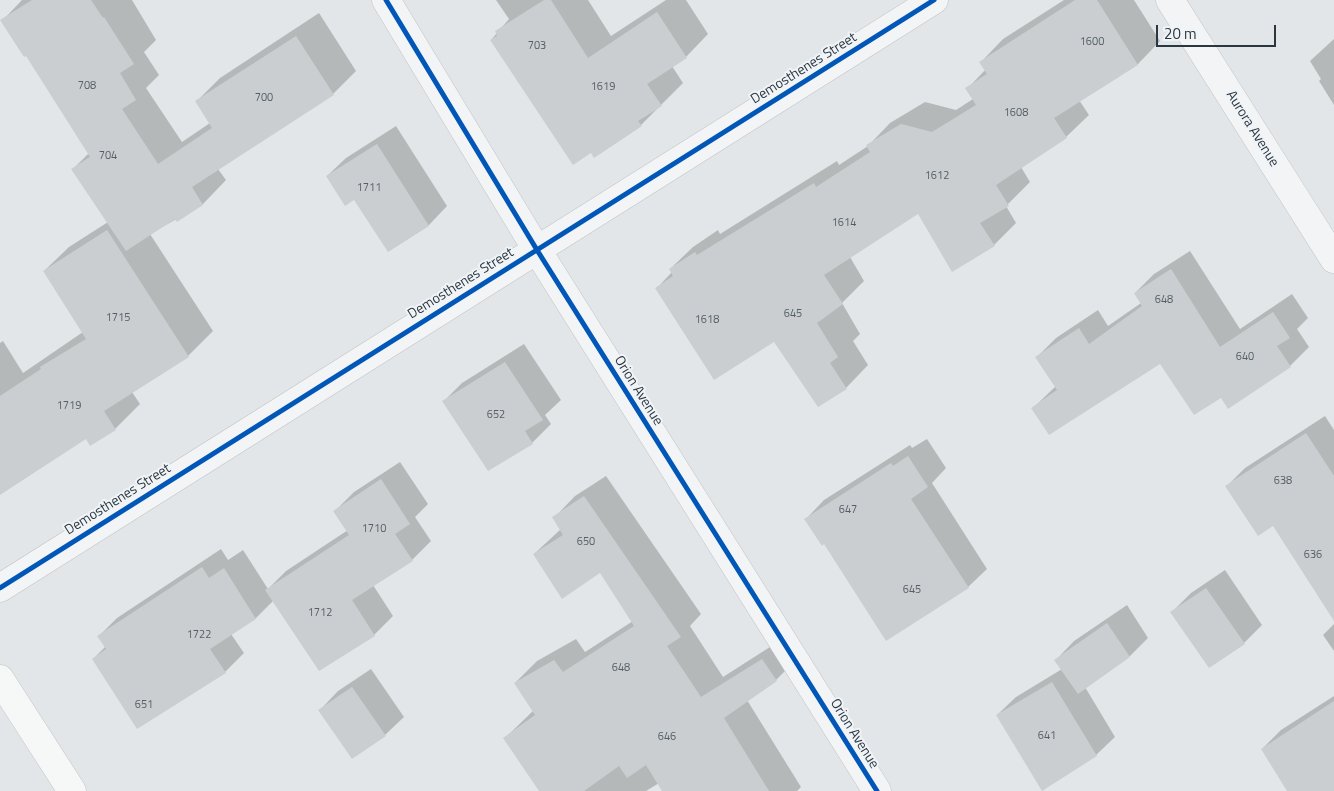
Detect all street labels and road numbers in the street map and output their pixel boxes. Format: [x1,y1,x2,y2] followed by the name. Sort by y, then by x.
[748,30,860,108] street label: Demosthenes Street
[1222,88,1282,170] street label: Aurora Avenue
[405,245,517,323] street label: Demosthenes Street
[610,353,666,429] street label: Orion Avenue
[62,461,174,539] street label: Demosthenes Street
[826,696,882,772] street label: Orion Avenue

